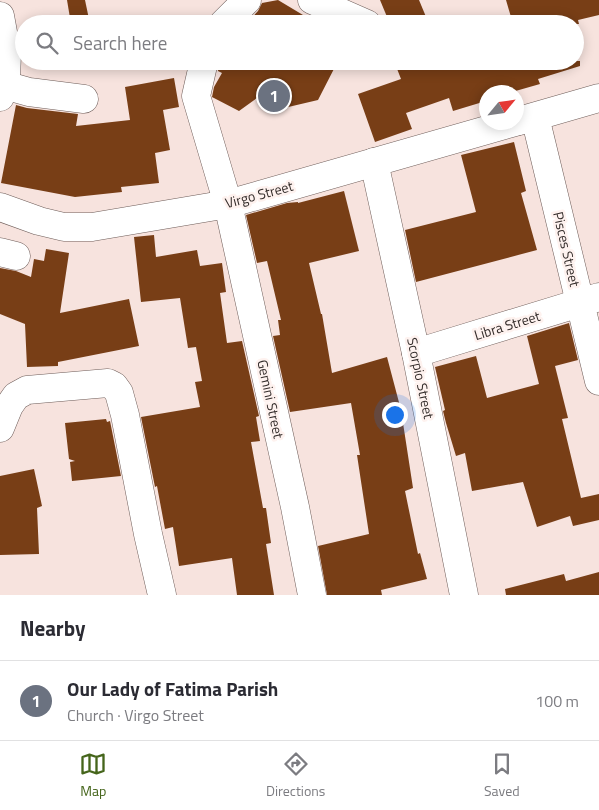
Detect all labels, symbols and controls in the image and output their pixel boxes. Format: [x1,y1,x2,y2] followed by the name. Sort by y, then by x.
[15,15,584,70] search box
[73,28,167,57] text: Search here
[33,29,61,57] icon: search
[258,77,290,115] pin: 1
[479,85,524,130] north arrow
[223,175,295,213] street label: Virgo Street
[548,209,586,289] street label: Pisces Street
[471,305,543,345] street label: Libra Street
[402,335,440,421] street label: Scorpio Street
[252,358,290,440] street label: Gemini Street
[382,402,408,428] your location
[20,612,85,644] text: Nearby
[67,674,278,703] text: Our Lady of Fatima Parish
[32,689,40,713] text: 1
[535,689,579,713] text: 100 m
[67,703,204,727] text: Church · Virgo Street
[79,750,107,801] tab: Map
[266,750,325,801] tab: Directions
[484,750,520,801] tab: Saved

